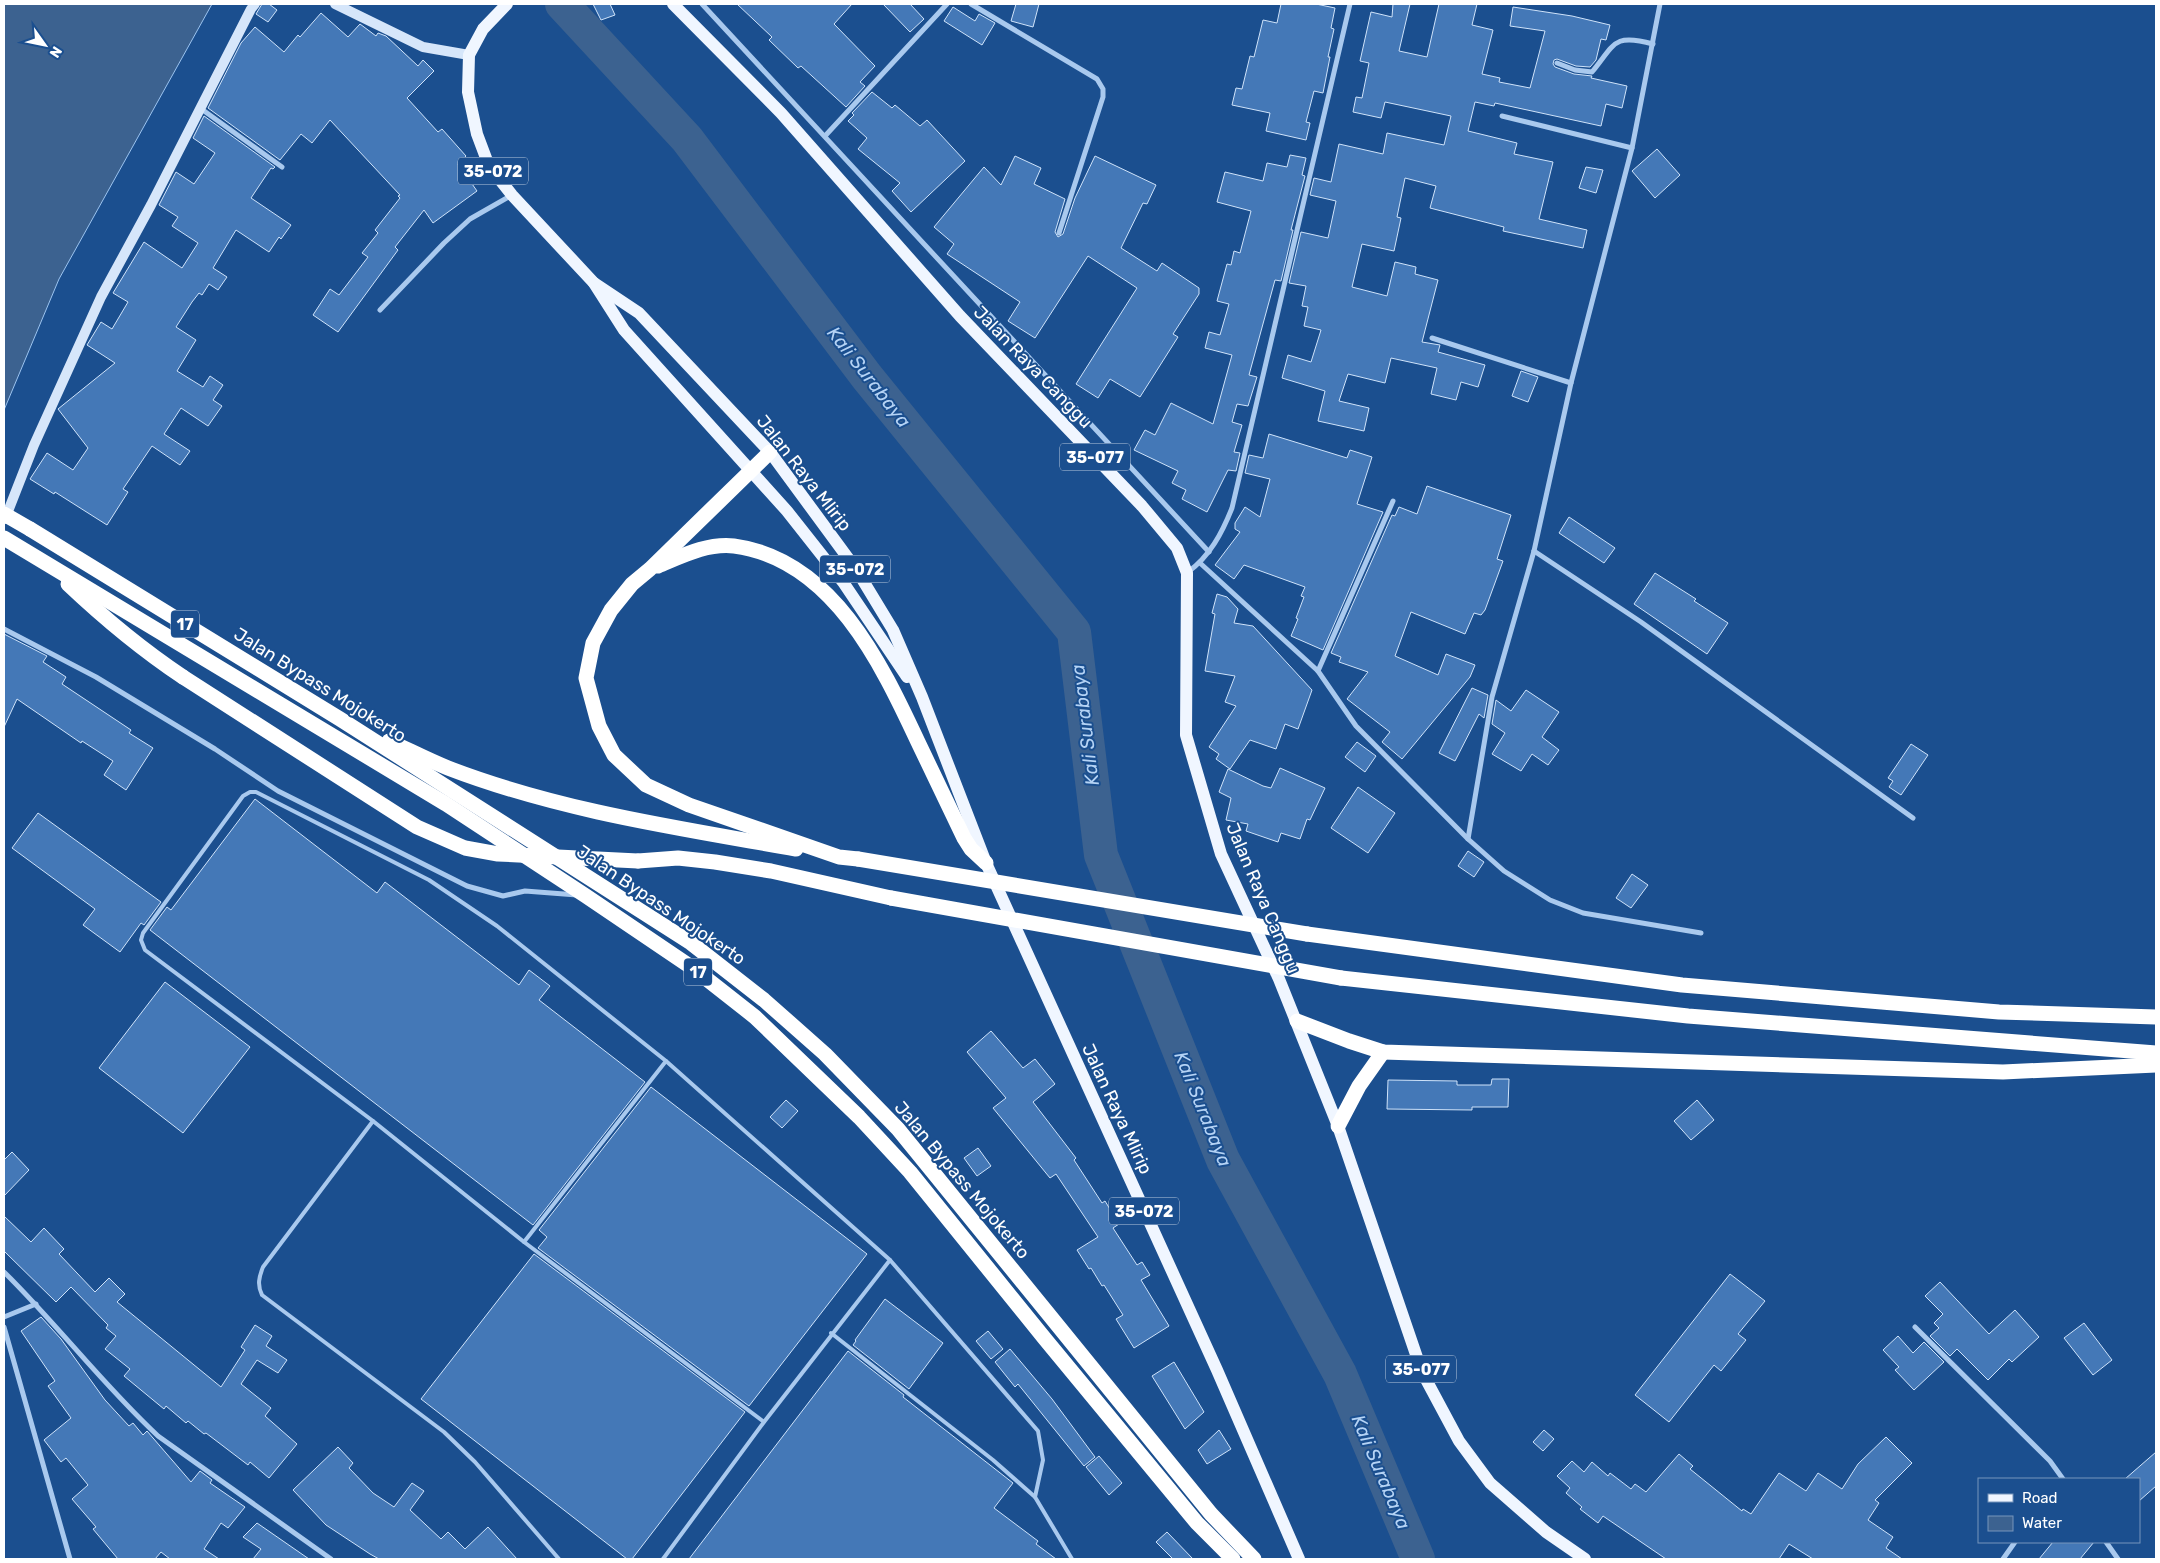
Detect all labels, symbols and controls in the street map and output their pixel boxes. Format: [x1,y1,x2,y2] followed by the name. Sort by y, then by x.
[20,20,70,70] north arrow
[46,43,65,61] text: N
[458,158,528,185] road number: 35-072
[969,301,1097,433] street label: Jalan Raya Canggu
[822,322,916,432] water label: Kali Surabaya
[752,411,856,535] street label: Jalan Raya Mlirip
[1060,444,1130,471] road number: 35-077
[820,556,890,582] road number: 35-072
[171,610,199,638] road number: 17
[230,623,410,747] street label: Jalan Bypass Mojokerto
[1066,663,1104,787] water label: Kali Surabaya
[1221,819,1305,977] street label: Jalan Raya Canggu
[572,840,750,970] street label: Jalan Bypass Mojokerto
[684,959,712,986] road number: 17
[1077,1040,1157,1178] street label: Jalan Raya Mlirip
[1169,1048,1237,1170] water label: Kali Surabaya
[890,1097,1034,1263] street label: Jalan Bypass Mojokerto
[1109,1198,1179,1224] road number: 35-072
[1386,1356,1456,1382] road number: 35-077
[1347,1411,1415,1533] water label: Kali Surabaya
[1978,1478,2140,1543] legend
[2022,1489,2058,1507] text: Road
[2022,1514,2062,1532] text: Water

